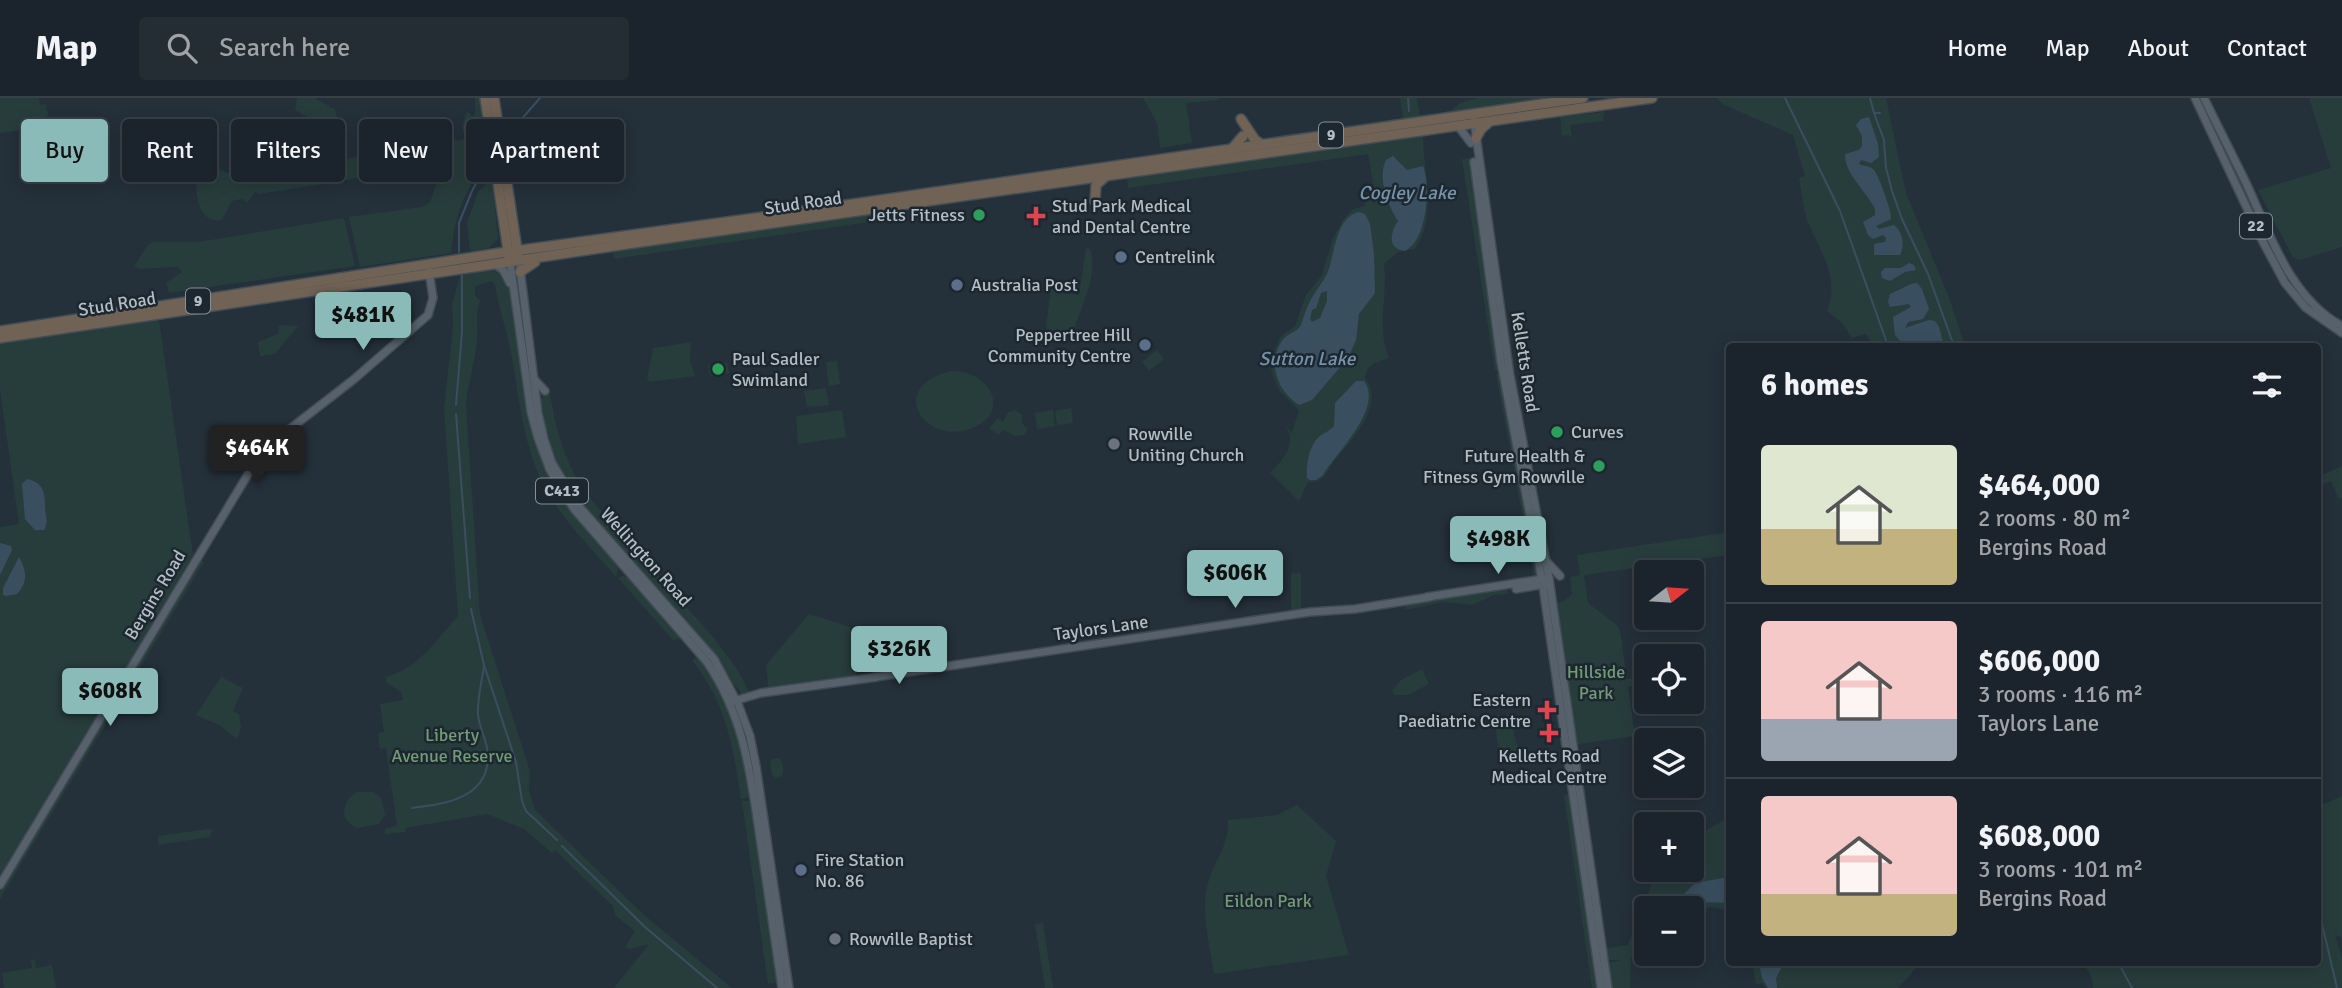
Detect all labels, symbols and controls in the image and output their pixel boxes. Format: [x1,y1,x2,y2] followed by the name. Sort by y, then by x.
[139,17,629,80] search box
[35,28,97,69] text: Map
[163,29,201,67] icon: search
[219,32,350,64] text: Search here
[1947,33,2007,63] text: Home
[2045,33,2090,63] text: Map
[2128,33,2189,63] text: About
[2227,33,2307,63] text: Contact
[21,119,108,182] chip: Buy
[122,119,217,182] chip: Rent
[231,119,345,182] chip: Filters
[359,119,452,182] chip: New
[466,119,624,182] chip: Apartment
[1319,122,1343,148] road number: 9
[1359,181,1457,205] water label: Cogley Lake
[763,187,843,219] street label: Stud Road
[1052,195,1191,238] place label: Stud Park Medical and Dental Centre
[868,204,965,226] place label: Jetts Fitness
[1026,206,1046,226] marker: Stud Park Medical and Dental Centre
[971,207,987,223] marker: Jetts Fitness
[2240,214,2272,238] road number: 22
[1135,246,1215,268] place label: Centrelink
[1113,249,1129,265] marker: Centrelink
[971,274,1078,296] place label: Australia Post
[949,277,965,293] marker: Australia Post
[77,287,157,321] street label: Stud Road
[186,288,210,314] road number: 9
[314,292,412,352] pin: $481K
[331,300,395,329] text: $481K
[1506,310,1544,414] street label: Kelletts Road
[988,324,1131,367] place label: Peppertree Hill Community Centre
[1137,337,1153,353] marker: Peppertree Hill Community Centre
[1259,347,1357,371] water label: Sutton Lake
[732,348,820,391] place label: Paul Sadler Swimland
[710,361,726,377] marker: Paul Sadler Swimland
[2248,366,2286,404] icon: filters
[1761,367,1868,404] text: 6 homes
[1571,421,1624,443] place label: Curves
[1128,423,1244,466] place label: Rowville Uniting Church
[1549,424,1565,440] marker: Curves
[208,426,306,485] pin: $464K
[225,433,289,462] text: $464K
[1106,436,1122,452] marker: Rowville Uniting Church
[1423,445,1585,488] place label: Future Health & Fitness Gym Rowville
[1591,458,1607,474] marker: Future Health & Fitness Gym Rowville
[1978,467,2100,504] text: $464,000
[1817,473,1901,557] icon: home
[536,478,588,504] road number: C413
[596,503,696,611] street label: Wellington Road
[1978,504,2131,533] text: 2 rooms · 80 m²
[1449,517,1547,576] pin: $498K
[1466,524,1530,553] text: $498K
[1978,533,2107,562] text: Bergins Road
[120,546,190,644] street label: Bergins Road
[1186,550,1284,610] pin: $606K
[1203,558,1267,587] text: $606K
[1634,560,1704,630] north arrow
[1634,560,1704,966] map controls
[1052,610,1150,646] street label: Taylors Lane
[850,626,948,686] pin: $326K
[867,634,931,663] text: $326K
[1978,643,2100,680] text: $606,000
[1634,644,1704,714] button: locate
[1817,649,1901,733] icon: home
[1567,661,1625,704] park label: Hillside Park
[61,668,159,728] pin: $608K
[78,676,142,705] text: $608K
[1978,680,2143,709] text: 3 rooms · 116 m²
[1398,689,1531,732] place label: Eastern Paediatric Centre
[1537,700,1557,720] marker: Eastern Paediatric Centre
[1978,709,2099,738] text: Taylors Lane
[1539,723,1559,743] marker: Kelletts Road Medical Centre
[392,724,512,767] park label: Liberty Avenue Reserve
[1634,728,1704,798] button: layers
[1491,745,1607,788] place label: Kelletts Road Medical Centre
[1634,812,1704,882] button: +
[1978,818,2100,855] text: $608,000
[1817,824,1901,908] icon: home
[815,849,904,892] place label: Fire Station No. 86
[1978,855,2143,884] text: 3 rooms · 101 m²
[793,862,809,878] marker: Fire Station No. 86
[1978,884,2107,913] text: Bergins Road
[1224,890,1312,912] park label: Eildon Park
[1634,896,1704,966] button: −
[849,928,973,950] place label: Rowville Baptist
[827,931,843,947] marker: Rowville Baptist

